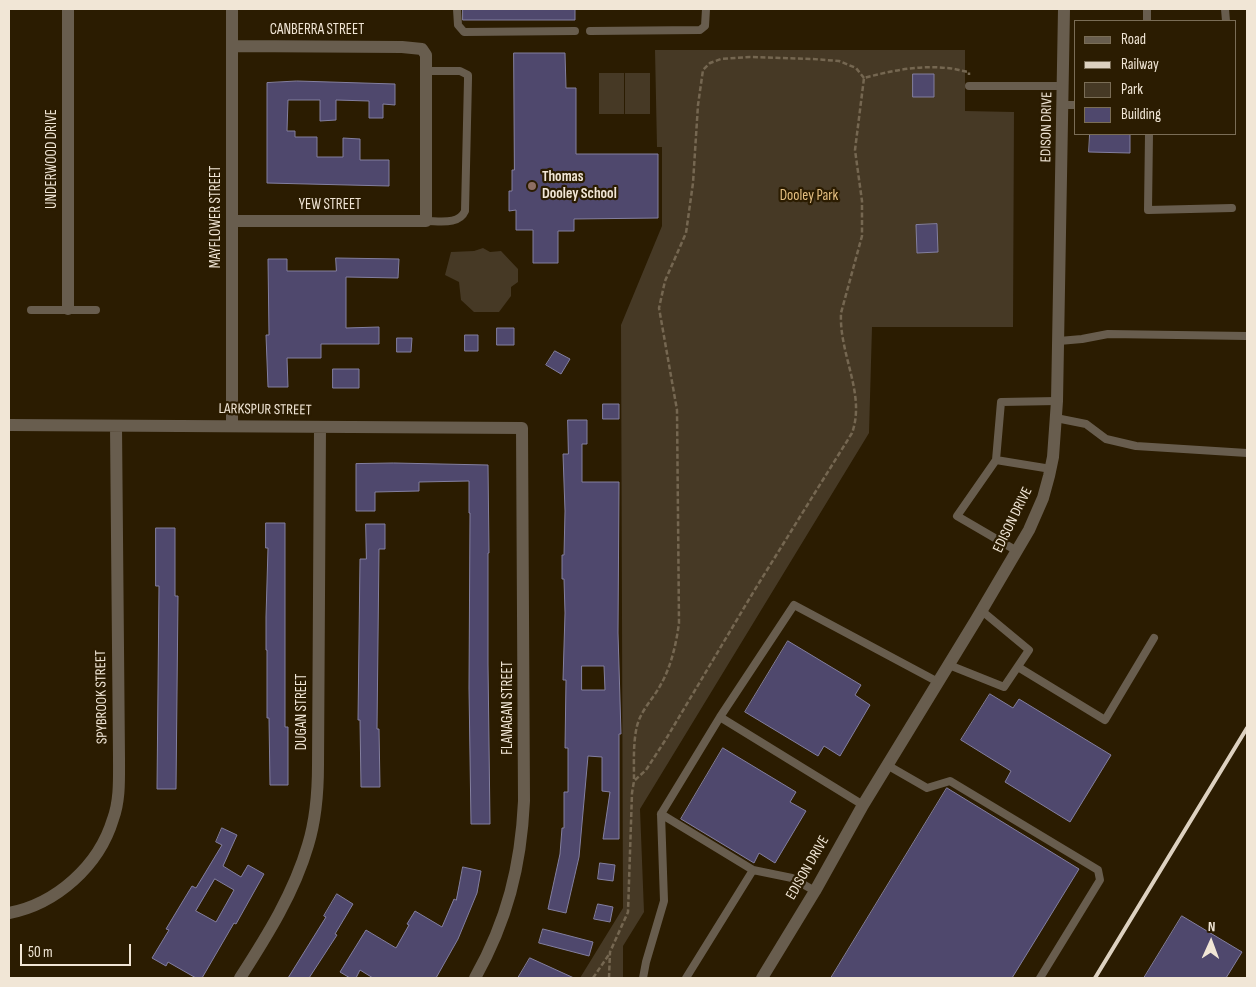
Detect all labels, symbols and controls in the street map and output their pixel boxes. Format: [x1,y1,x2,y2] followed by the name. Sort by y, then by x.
[1074,20,1236,135] legend
[270,21,364,39] street label: CANBERRA STREET
[1121,30,1146,49] text: Road
[1121,55,1159,74] text: Railway
[1121,80,1143,99] text: Park
[1037,92,1057,162] street label: EDISON DRIVE
[1121,105,1161,124] text: Building
[43,109,61,209] street label: UNDERWOOD DRIVE
[207,166,225,268] street label: MAYFLOWER STREET
[542,168,617,203] place label: Thomas Dooley School
[526,180,538,192] marker: Thomas Dooley School
[780,187,838,205] park label: Dooley Park
[299,196,361,214] street label: YEW STREET
[218,400,312,420] street label: LARKSPUR STREET
[989,484,1037,556] street label: EDISON DRIVE
[92,650,112,744] street label: SPYBROOK STREET
[499,661,517,755] street label: FLANAGAN STREET
[293,674,311,750] street label: DUGAN STREET
[783,833,833,903] street label: EDISON DRIVE
[1186,917,1236,967] north arrow
[1207,918,1216,935] text: N
[22,934,134,966] scale bar
[28,943,53,962] text: 50 m

